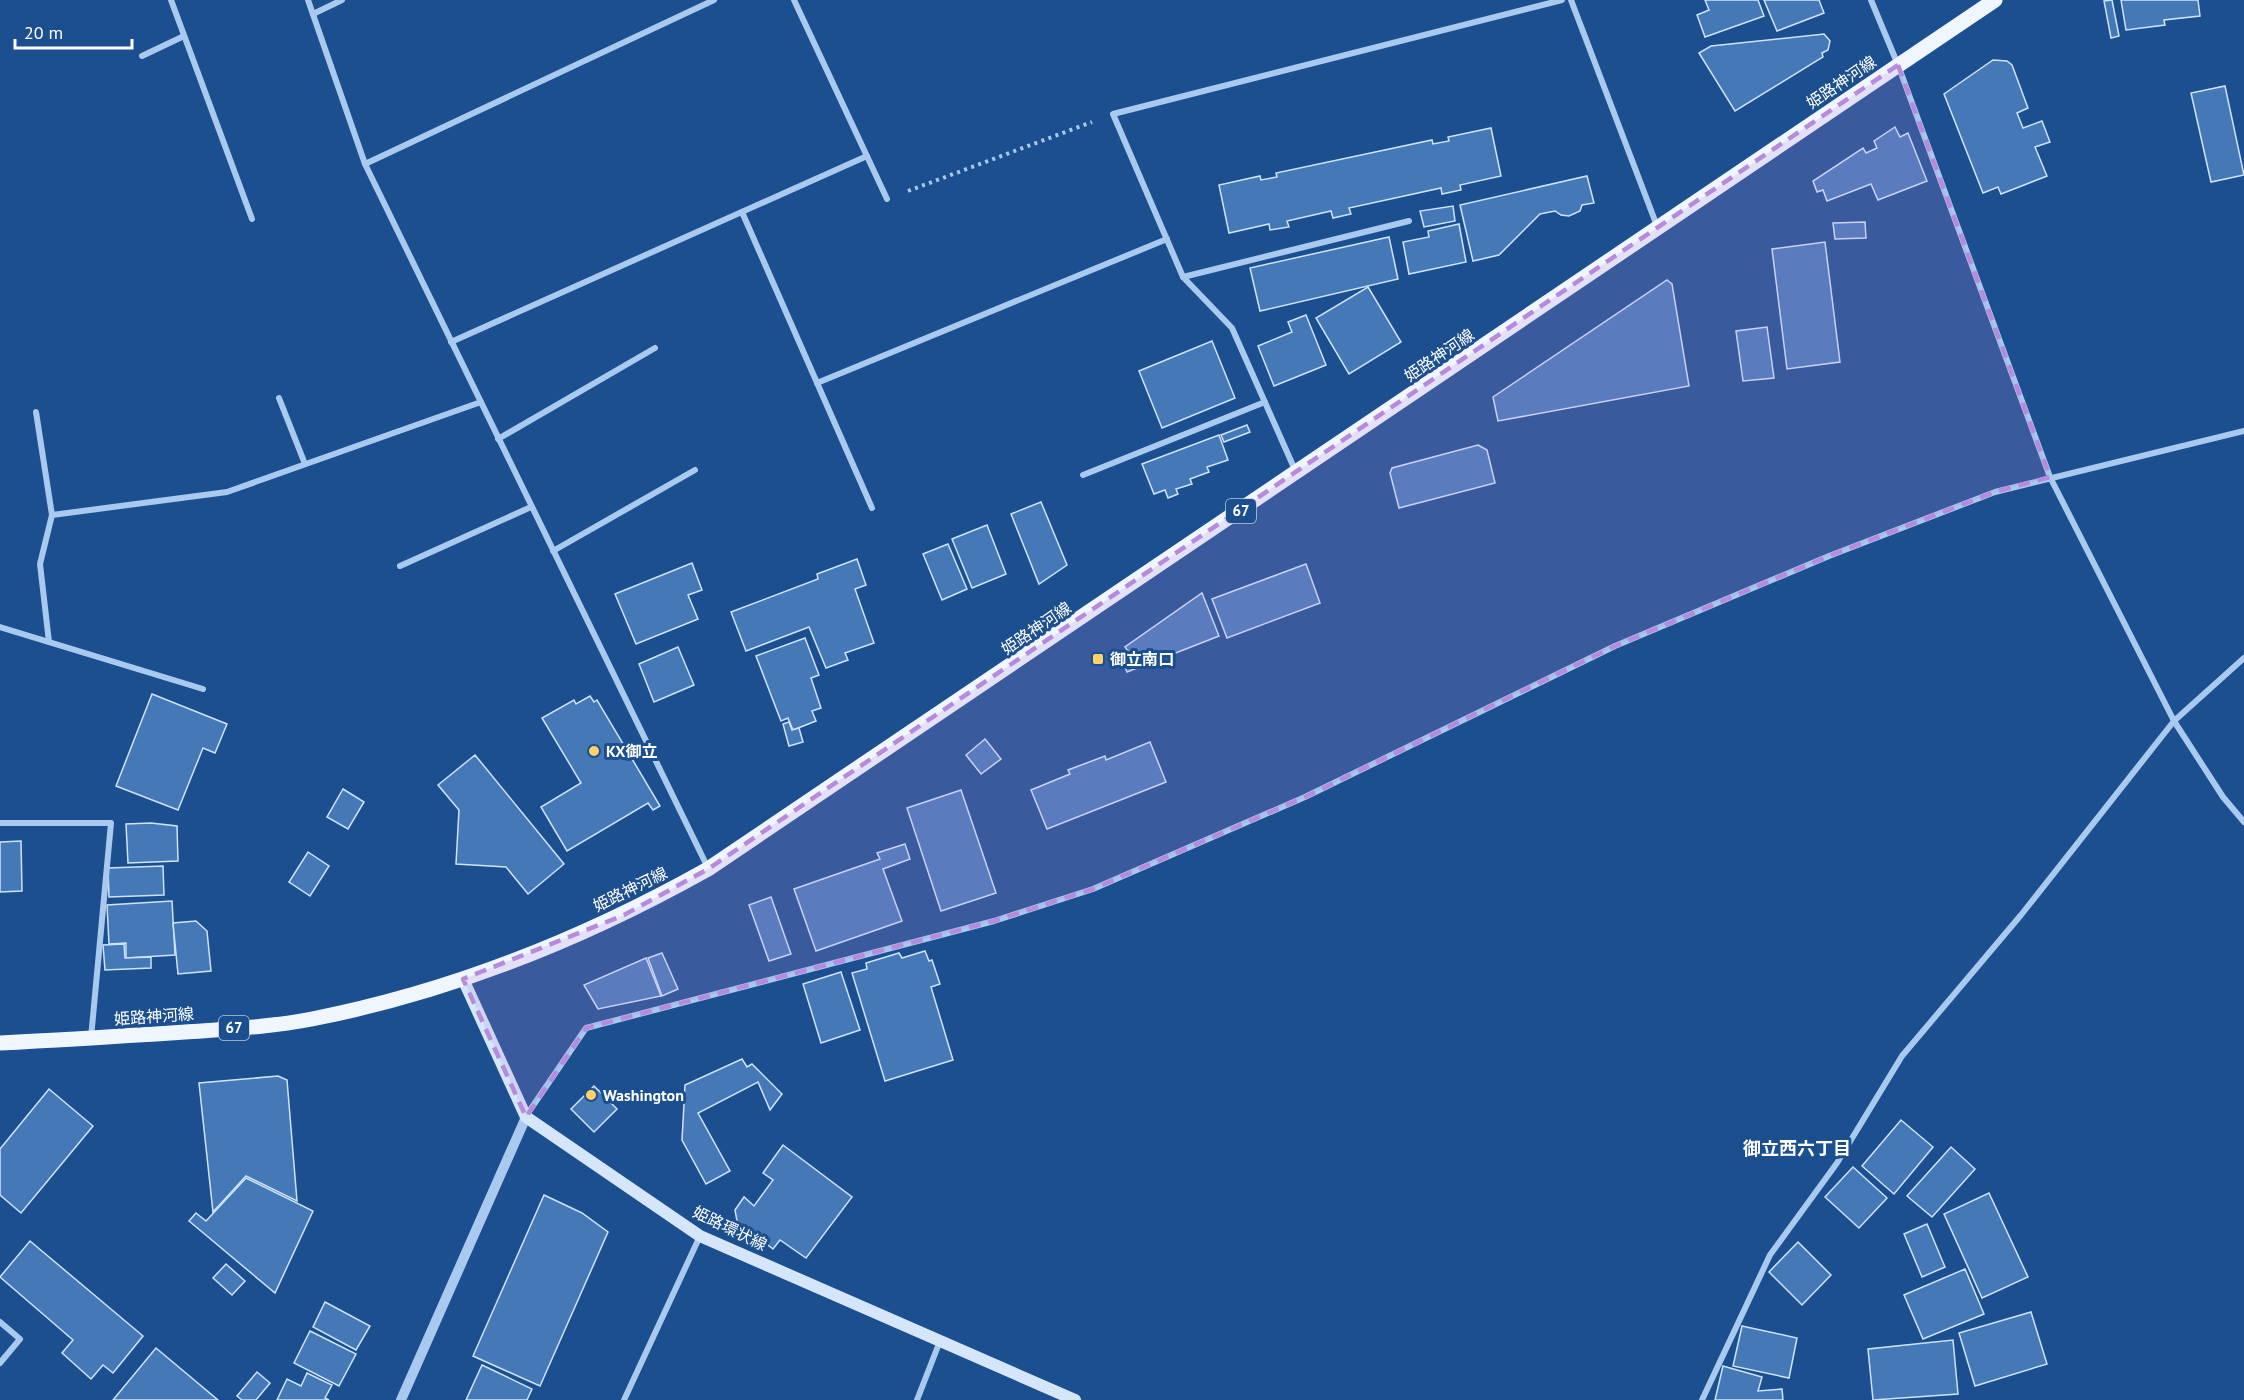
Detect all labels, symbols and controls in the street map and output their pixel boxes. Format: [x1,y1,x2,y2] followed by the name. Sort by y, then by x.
[15,12,132,50] scale bar
[24,21,63,44] text: 20 m
[1802,51,1880,113] street label: 姫路神河線
[1400,324,1478,386] street label: 姫路神河線
[1226,499,1256,523] road number: 67
[997,597,1075,659] street label: 姫路神河線
[1110,649,1174,669] place label: 御立南口
[1091,652,1105,666] marker: 御立南口
[606,741,657,761] place label: KX御立
[587,744,601,758] marker: KX御立
[590,862,670,916] street label: 姫路神河線
[113,1003,195,1029] street label: 姫路神河線
[219,1016,249,1040] road number: 67
[603,1085,684,1105] place label: Washington
[584,1088,598,1102] marker: Washington
[1742,1137,1851,1160] district label: 御立西六丁目
[690,1201,770,1255] street label: 姫路環状線

